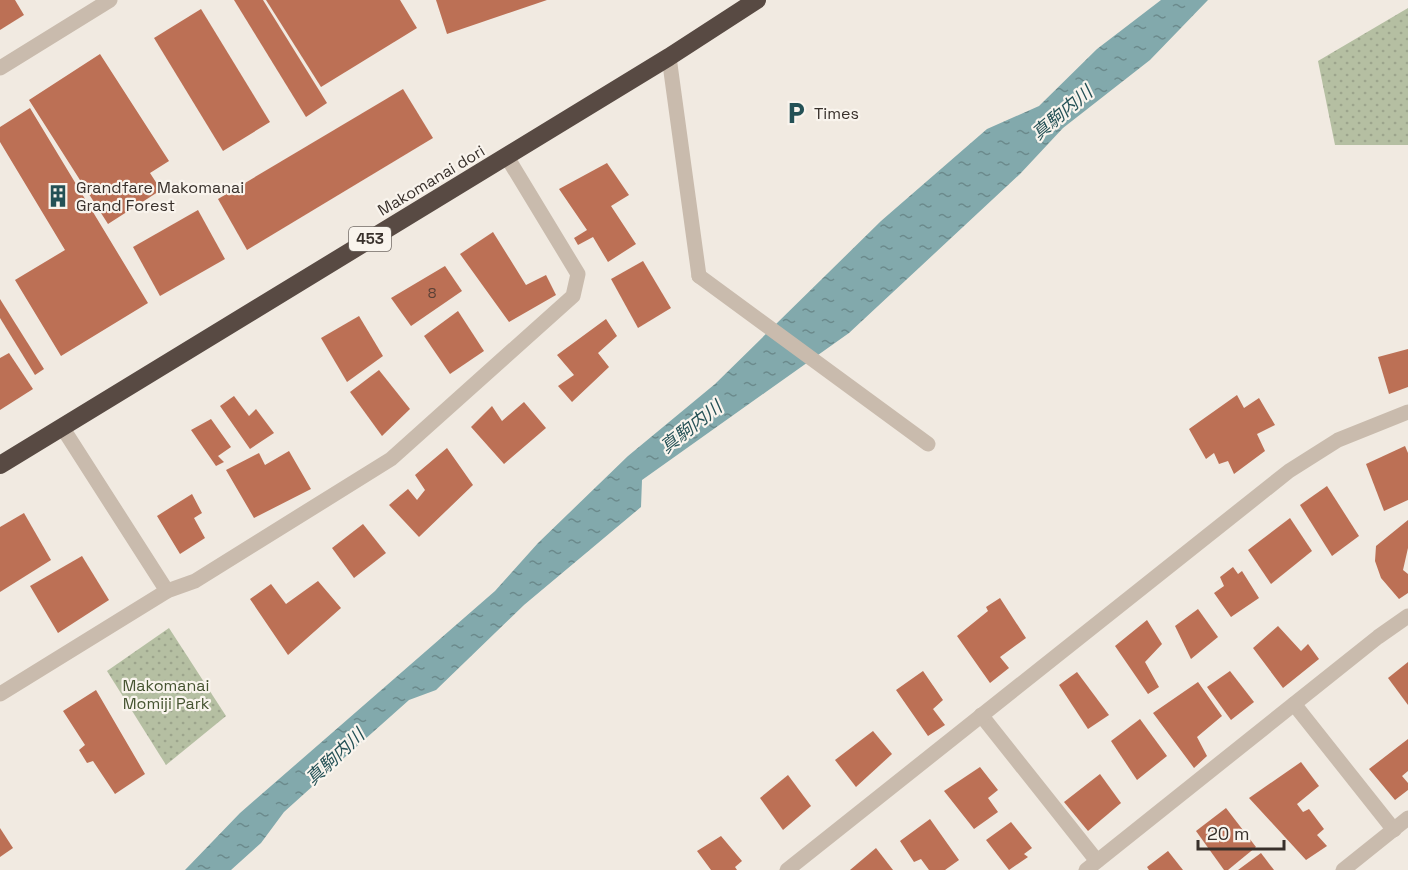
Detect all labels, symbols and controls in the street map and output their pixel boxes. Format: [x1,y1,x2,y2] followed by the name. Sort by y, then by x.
[1027,79,1098,145] water label: 真駒内川
[783,100,809,126] parking icon: Times
[814,103,859,124] place label: Times
[374,140,489,221] street label: Makomanai dori
[76,177,244,216] place label: Grandfare Makomanai Grand Forest
[45,183,71,209] building icon: Grandfare Makomanai Grand Forest
[349,227,391,251] road number: 453
[428,284,437,302] house number: 8
[655,394,728,458] water label: 真駒内川
[122,675,210,714] park label: Makomanai Momiji Park
[300,722,370,790] water label: 真駒内川
[1198,813,1284,851] scale bar
[1207,822,1250,845] text: 20 m

